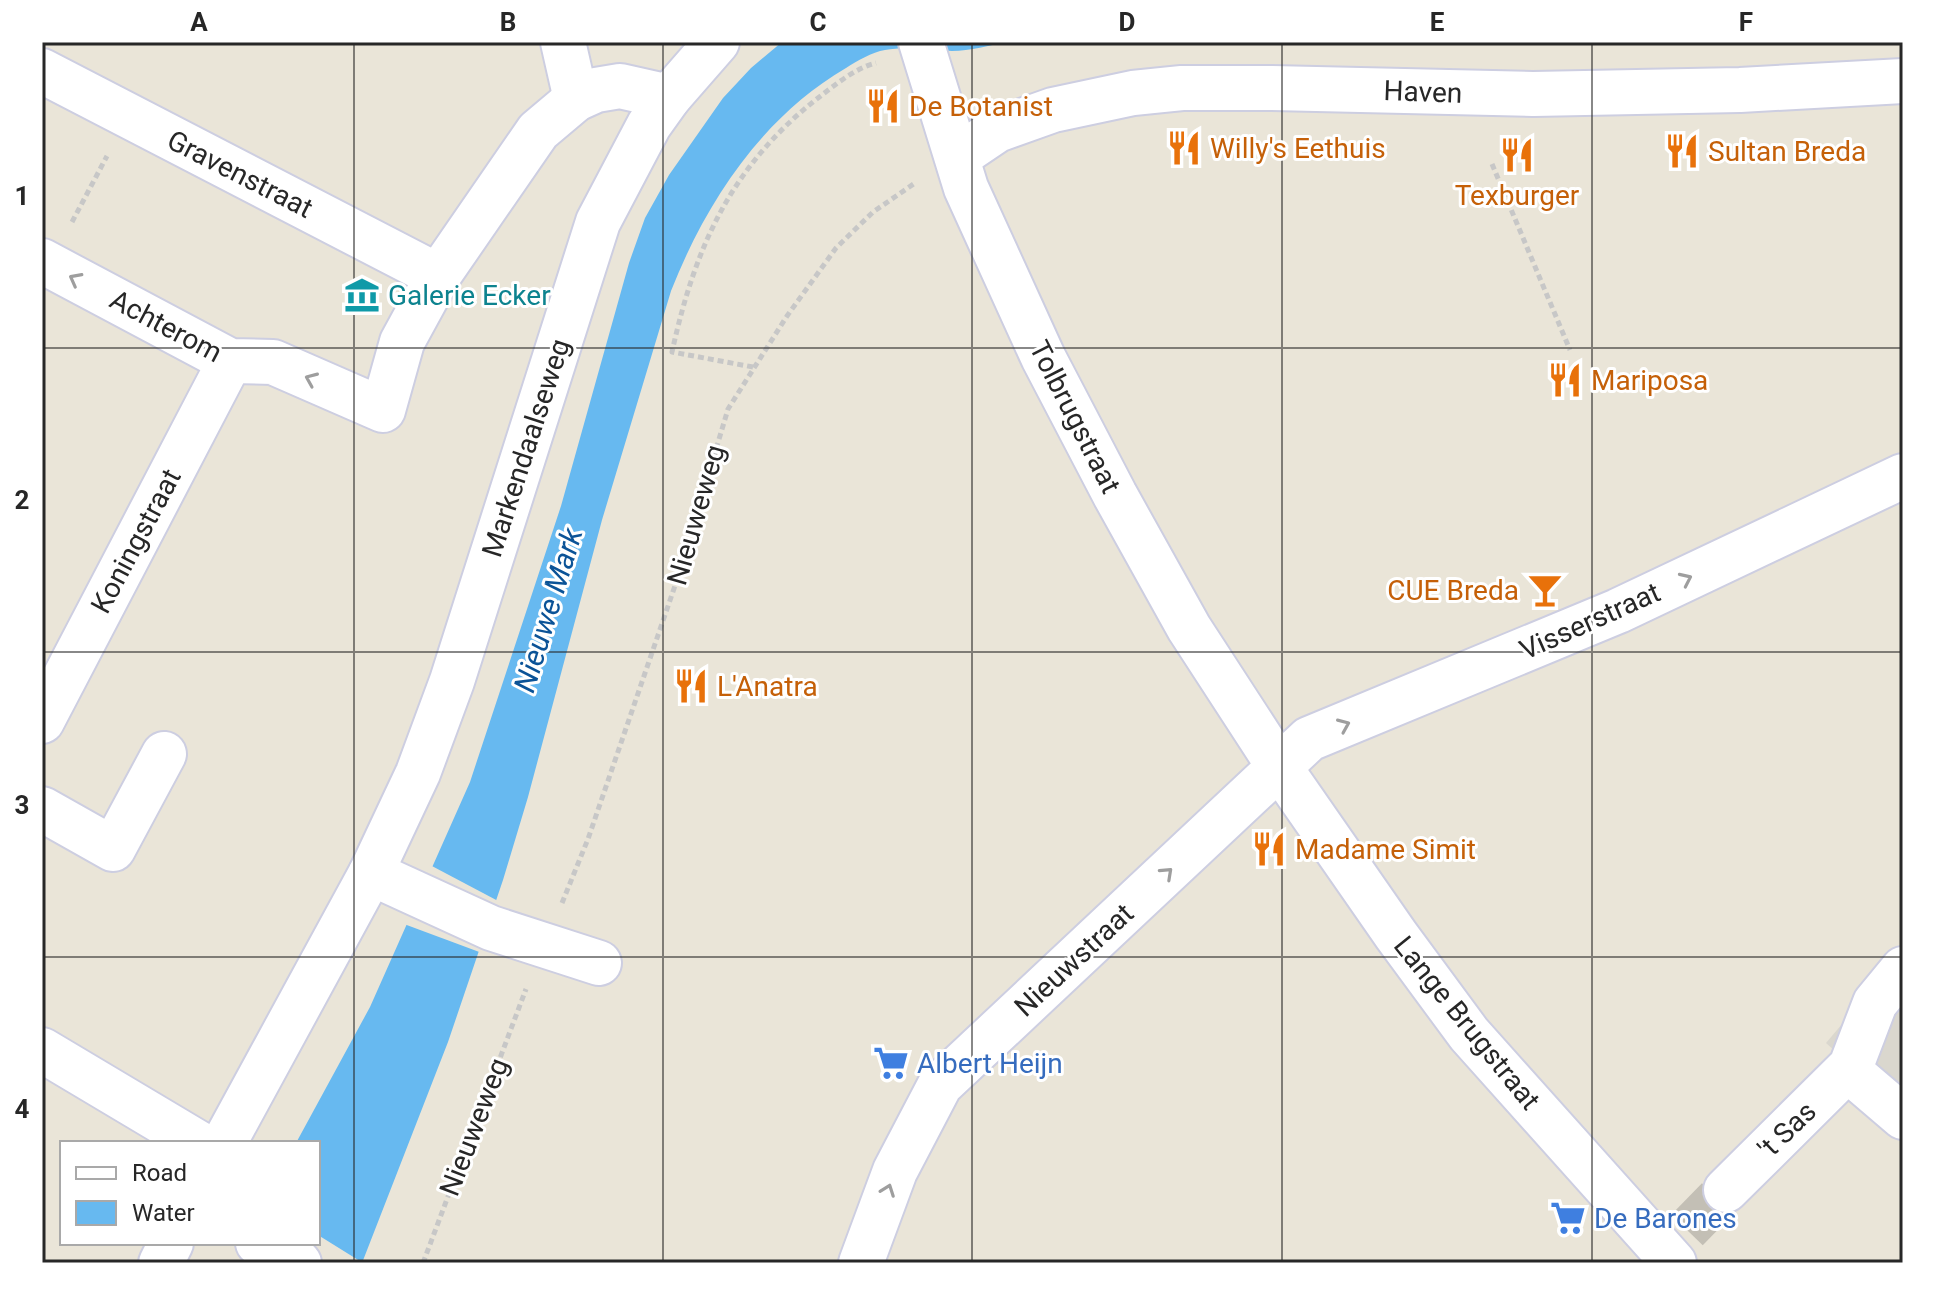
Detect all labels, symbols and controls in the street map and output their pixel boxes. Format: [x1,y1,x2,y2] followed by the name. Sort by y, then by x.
[190,7,208,37] text: A
[500,7,516,37] text: B
[809,7,827,37] text: C
[1119,7,1135,37] text: D
[1430,7,1445,37] text: E
[1739,7,1753,37] text: F
[1383,74,1463,110] street label: Haven
[864,87,902,125] restaurant icon: De Botanist
[909,90,1053,123] place label: De Botanist
[162,123,318,225] street label: Gravenstraat
[1165,129,1203,167] restaurant icon: Willy's Eethuis
[1210,132,1386,165] place label: Willy's Eethuis
[1663,132,1701,170] restaurant icon: Sultan Breda
[1708,135,1866,168] place label: Sultan Breda
[1498,136,1536,174] restaurant icon: Texburger
[1455,179,1580,212] place label: Texburger
[15,181,29,211] text: 1
[70,273,84,289] one-way arrow
[343,276,381,314] museum icon: Galerie Ecker
[388,279,551,312] place label: Galerie Ecker
[104,283,228,369] street label: Achterom
[475,335,577,561] street label: Markendaalseweg
[1022,335,1128,499] street label: Tolbrugstraat
[1546,361,1584,399] restaurant icon: Mariposa
[1591,364,1708,397] place label: Mariposa
[305,373,319,389] one-way arrow
[660,441,732,589] street label: Nieuweweg
[84,463,188,619] street label: Koningstraat
[15,485,29,515] text: 2
[506,523,590,696] water label: Nieuwe Mark
[1526,571,1564,609] bar icon: CUE Breda
[1677,573,1692,589] one-way arrow
[1387,574,1519,607] place label: CUE Breda
[1515,575,1665,667] street label: Visserstraat
[672,667,710,705] restaurant icon: L'Anatra
[717,670,818,703] place label: L'Anatra
[1336,718,1350,735] one-way arrow
[15,790,29,820] text: 3
[1250,830,1288,868] restaurant icon: Madame Simit
[1295,833,1476,866] place label: Madame Simit
[1158,868,1173,882] one-way arrow
[1008,897,1140,1023] street label: Nieuwstraat
[1387,930,1547,1116] street label: Lange Brugstraat
[872,1044,910,1082] supermarket icon: Albert Heijn
[917,1047,1063,1080] place label: Albert Heijn
[433,1054,515,1200] street label: Nieuweweg
[15,1094,30,1124] text: 4
[1751,1095,1823,1165] street label: 't Sas
[60,1141,320,1245] legend
[132,1159,187,1187] text: Road
[878,1184,895,1198] one-way arrow
[132,1199,195,1227] text: Water
[1549,1199,1587,1237] supermarket icon: De Barones
[1594,1202,1737,1235] place label: De Barones

